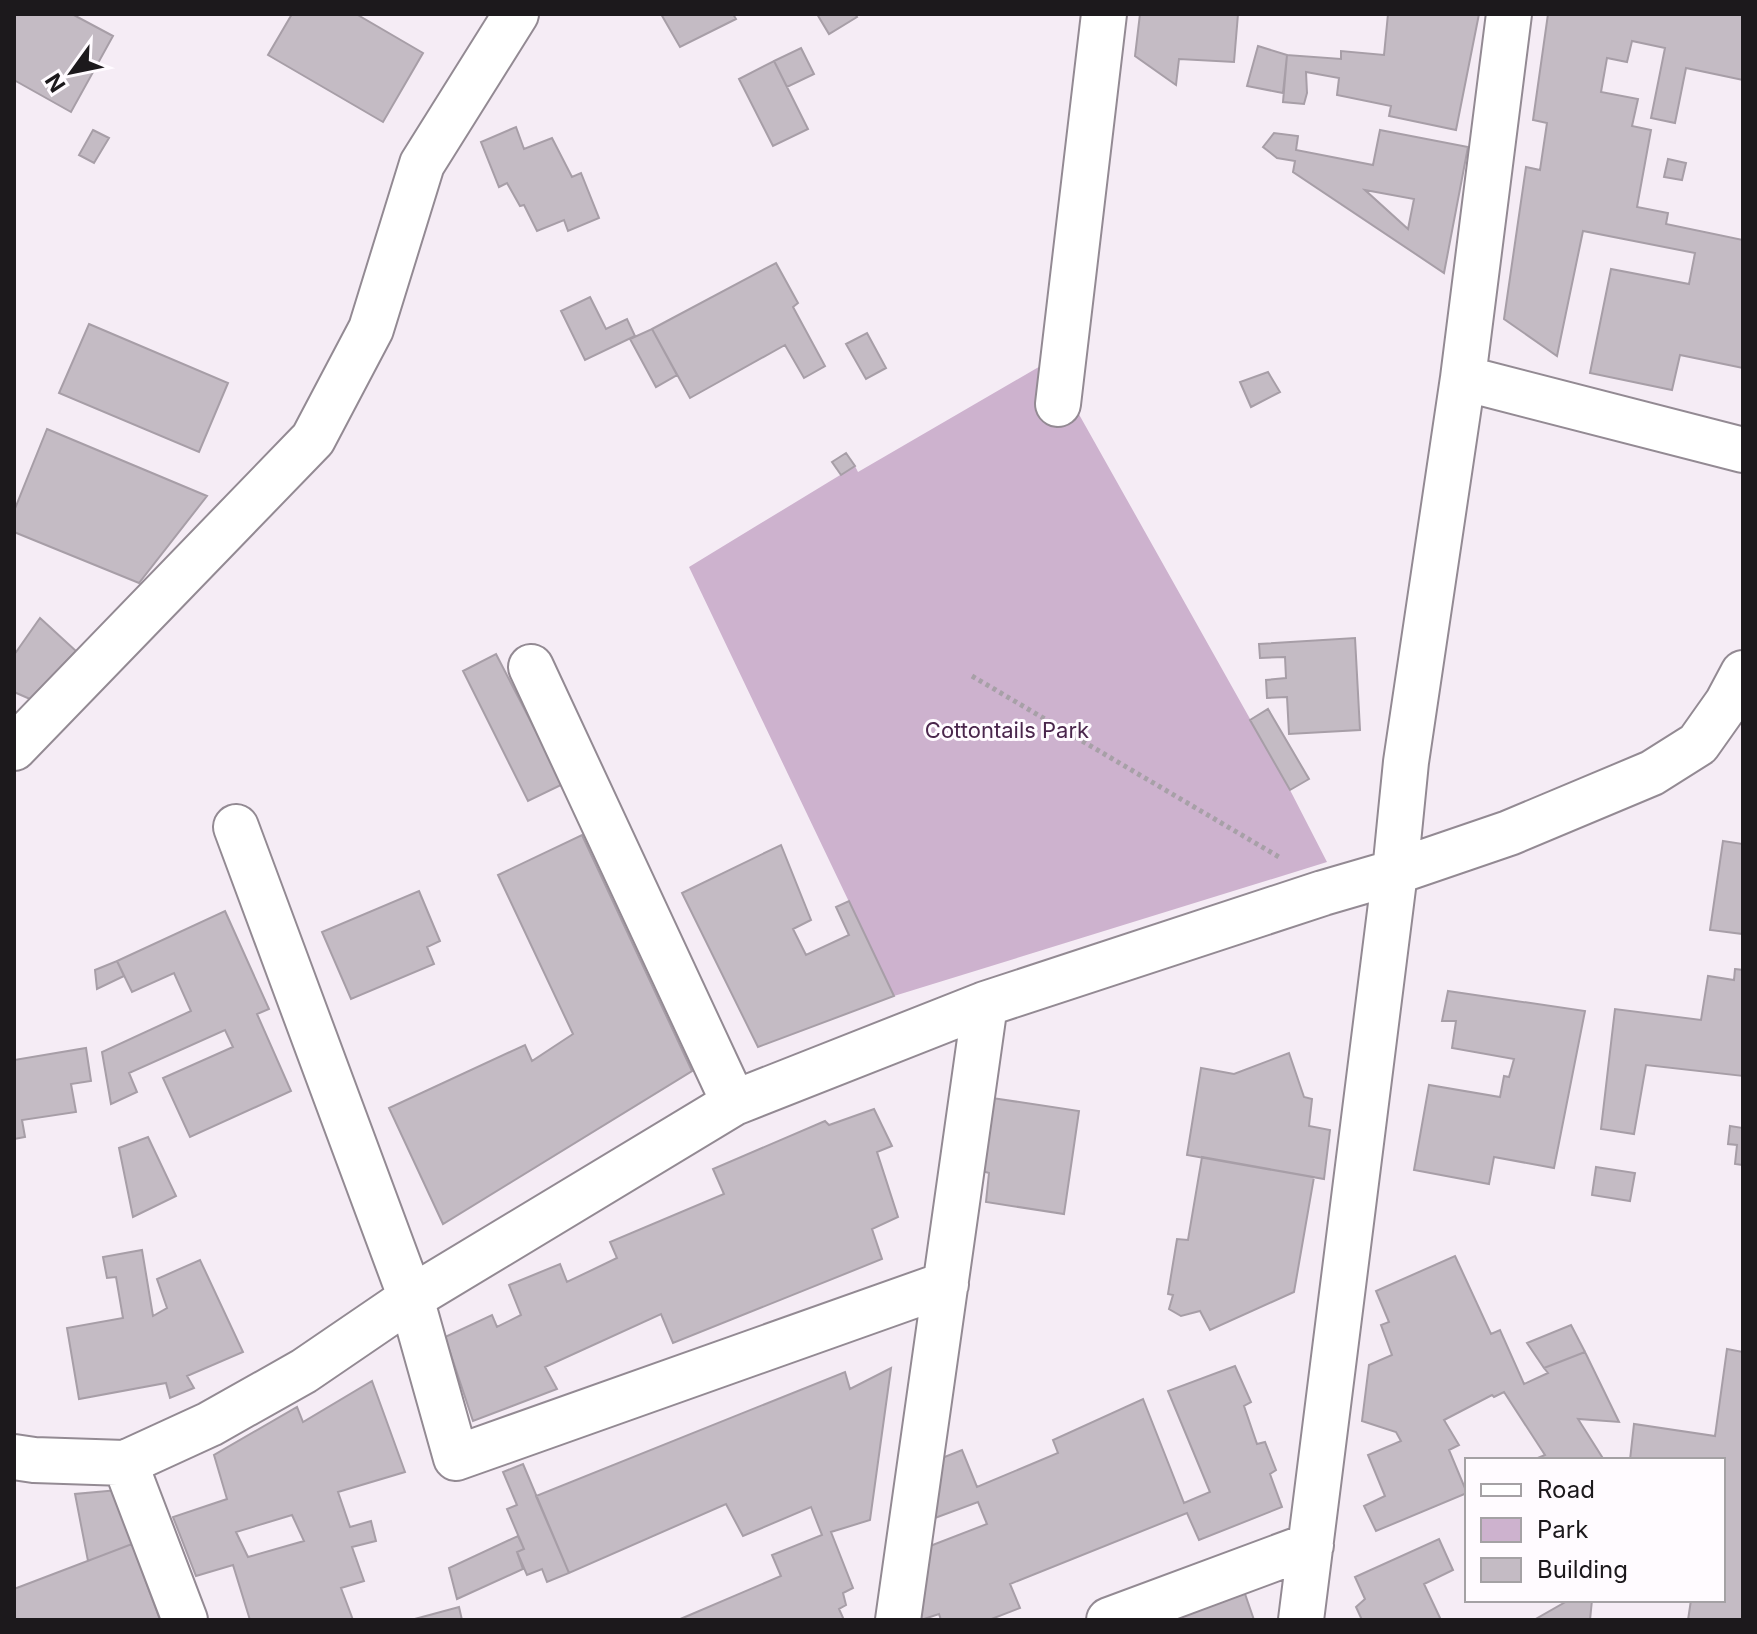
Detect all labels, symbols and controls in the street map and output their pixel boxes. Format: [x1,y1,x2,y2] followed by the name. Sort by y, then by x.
[32,32,112,112] north arrow
[40,69,71,97] text: N
[925,717,1089,743] park label: Cottontails Park
[1465,1458,1725,1602] legend
[1537,1475,1595,1504] text: Road
[1537,1515,1588,1544] text: Park
[1537,1555,1628,1584] text: Building

